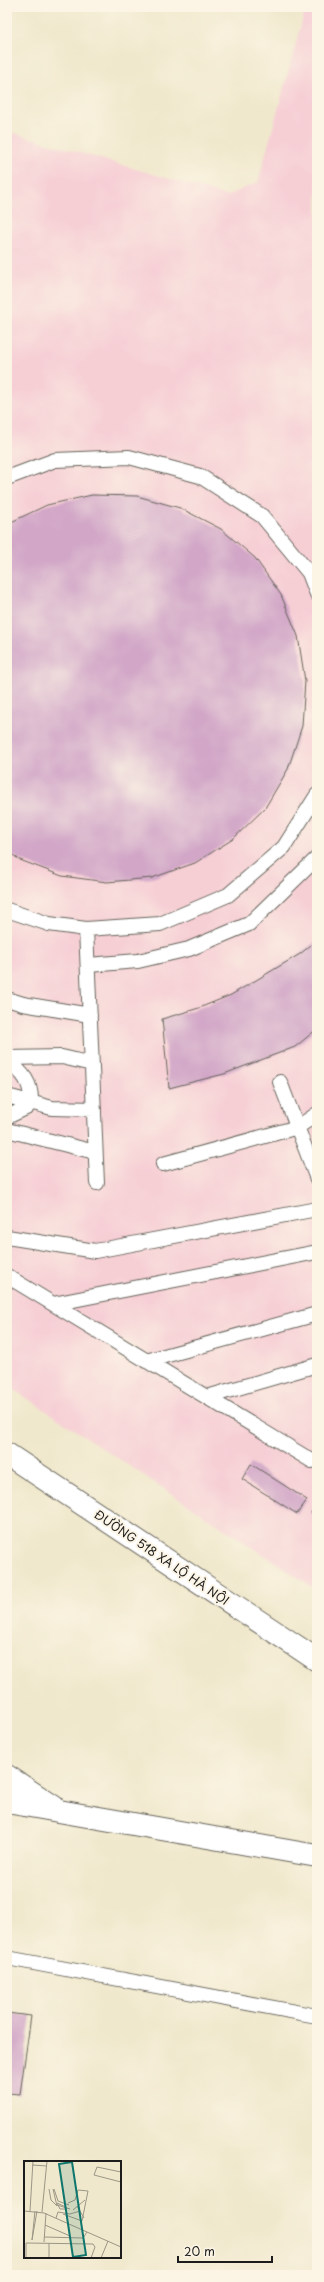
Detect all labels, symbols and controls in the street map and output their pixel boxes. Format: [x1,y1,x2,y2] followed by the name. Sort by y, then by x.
[91,1505,233,1609] street label: ĐƯỜNG 518 XA LỘ HÀ NỘI
[24,2161,121,2258] inset map
[178,2238,272,2264] scale bar
[184,2242,215,2260] text: 20 m

